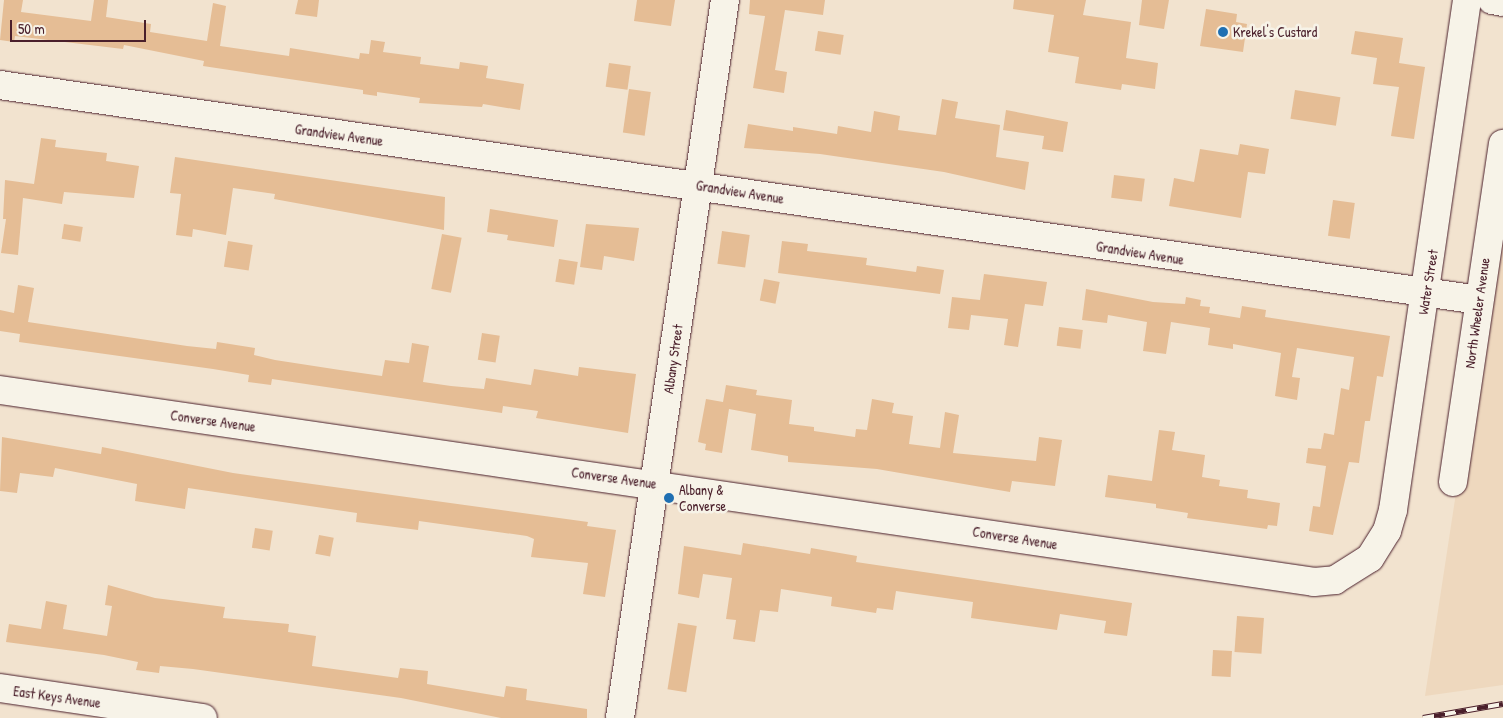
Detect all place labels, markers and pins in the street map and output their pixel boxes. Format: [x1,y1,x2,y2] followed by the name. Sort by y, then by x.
[1233,24,1317,40] place label: Krekel's Custard
[1217,26,1229,38] marker: Krekel's Custard
[679,482,726,514] place label: Albany & Converse
[663,492,675,504] marker: Albany & Converse

